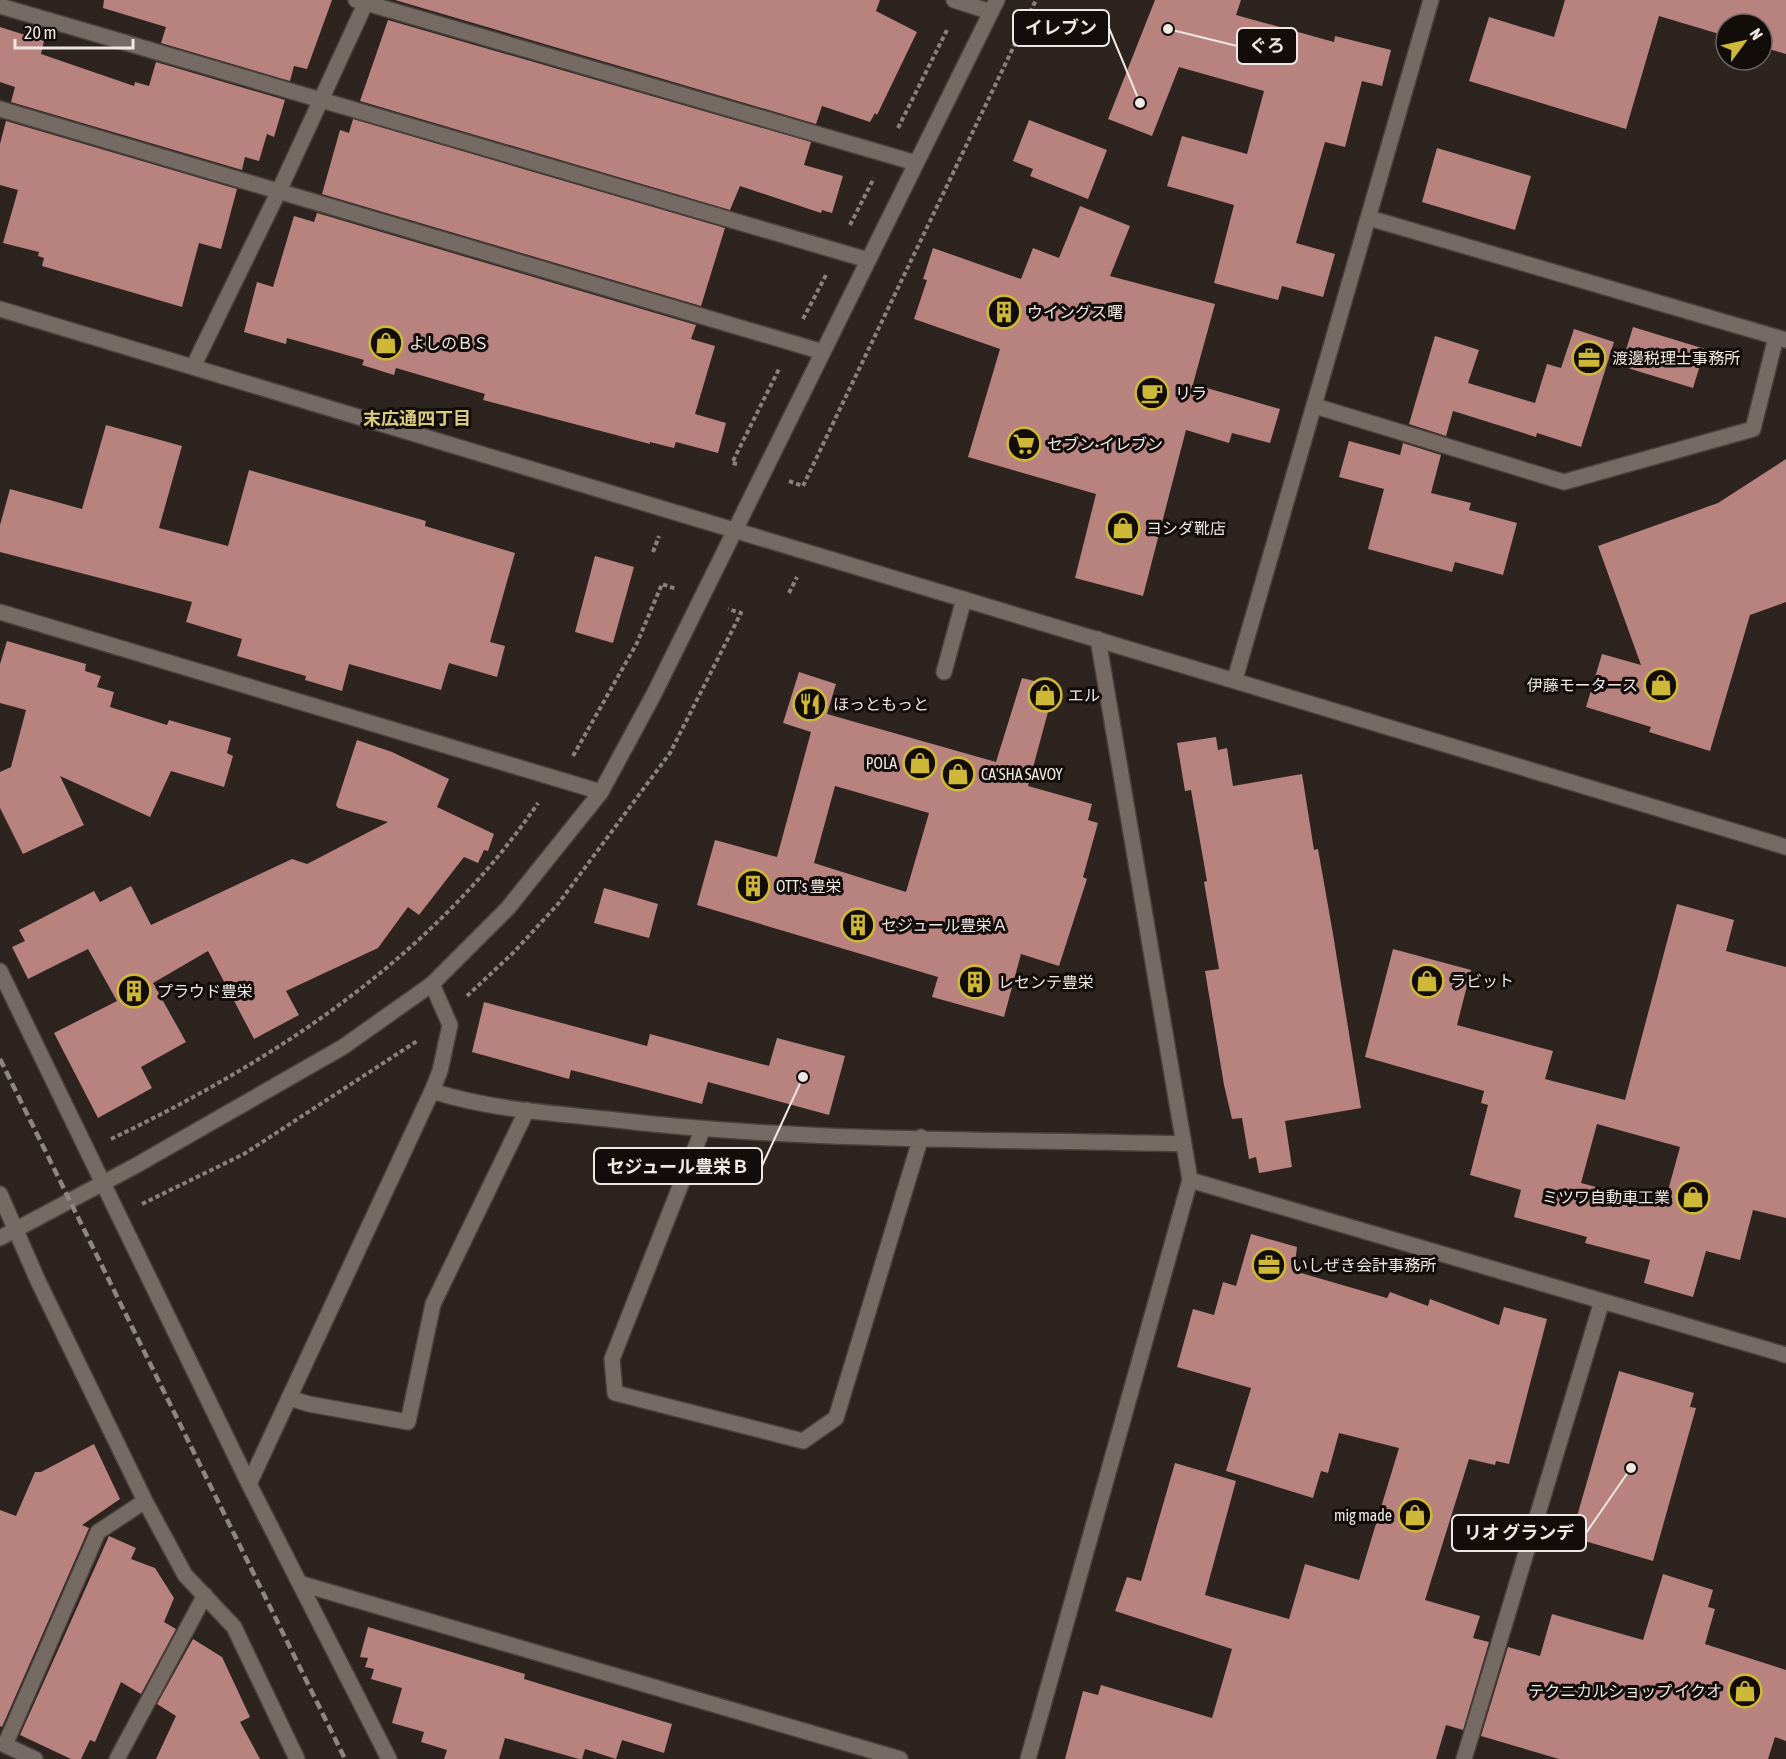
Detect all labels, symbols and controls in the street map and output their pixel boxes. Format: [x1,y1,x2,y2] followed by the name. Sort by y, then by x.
[1013,10,1109,46] callout: イレブン
[15,12,134,50] scale bar
[1714,12,1774,72] north arrow
[1025,17,1097,38] text: イレブン
[24,22,56,43] text: 20 m
[1746,25,1767,43] text: N
[1237,28,1297,64] callout: ぐろ
[1249,35,1285,56] text: ぐろ
[986,294,1022,330] building icon: ウイングス曙
[1027,303,1123,321] place label: ウイングス曙
[368,325,404,361] shop icon: よしのＢＳ
[409,334,489,352] place label: よしのＢＳ
[1571,340,1607,376] office icon: 渡邊税理士事務所
[1612,349,1740,367] place label: 渡邊税理士事務所
[1134,375,1170,411] cafe icon: リラ
[1175,384,1207,402] place label: リラ
[363,408,471,429] district label: 末広通四丁目
[1006,426,1042,462] supermarket icon: セブン-イレブン
[1047,435,1163,453] place label: セブン-イレブン
[1105,510,1141,546] shop icon: ヨシダ靴店
[1146,519,1226,537] place label: ヨシダ靴店
[1643,667,1679,703] shop icon: 伊藤モータース
[1527,676,1638,694] place label: 伊藤モータース
[1027,677,1063,713] shop icon: エル
[792,686,828,722] restaurant icon: ほっともっと
[1068,686,1100,704] place label: エル
[833,695,929,713] place label: ほっともっと
[902,745,938,781] shop icon: POLA
[866,754,897,772] place label: POLA
[940,756,976,792] shop icon: CA'SHA SAVOY
[981,765,1063,783] place label: CA'SHA SAVOY
[735,868,771,904] building icon: OTT's 豊栄
[776,877,842,895] place label: OTT's 豊栄
[840,907,876,943] building icon: セジュール豊栄Ａ
[881,916,1008,934] place label: セジュール豊栄Ａ
[1409,963,1445,999] shop icon: ラビット
[957,964,993,1000] building icon: レセンテ豊栄
[1450,972,1514,990] place label: ラビット
[116,973,152,1009] building icon: プラウド豊栄
[998,973,1094,991] place label: レセンテ豊栄
[157,982,253,1000] place label: プラウド豊栄
[594,1148,762,1184] callout: セジュール豊栄Ｂ
[607,1156,749,1177] text: セジュール豊栄Ｂ
[1675,1179,1711,1215] shop icon: ミツワ自動車工業
[1542,1188,1670,1206] place label: ミツワ自動車工業
[1251,1247,1287,1283] office icon: いしぜき会計事務所
[1292,1256,1436,1274] place label: いしぜき会計事務所
[1397,1497,1433,1533] shop icon: mig made
[1334,1506,1392,1525] place label: mig made
[1452,1515,1586,1551] callout: リオ グランデ
[1464,1522,1574,1543] text: リオ グランデ
[1727,1673,1763,1709] shop icon: テクニカルショップ イクオ
[1528,1682,1722,1700] place label: テクニカルショップ イクオ

